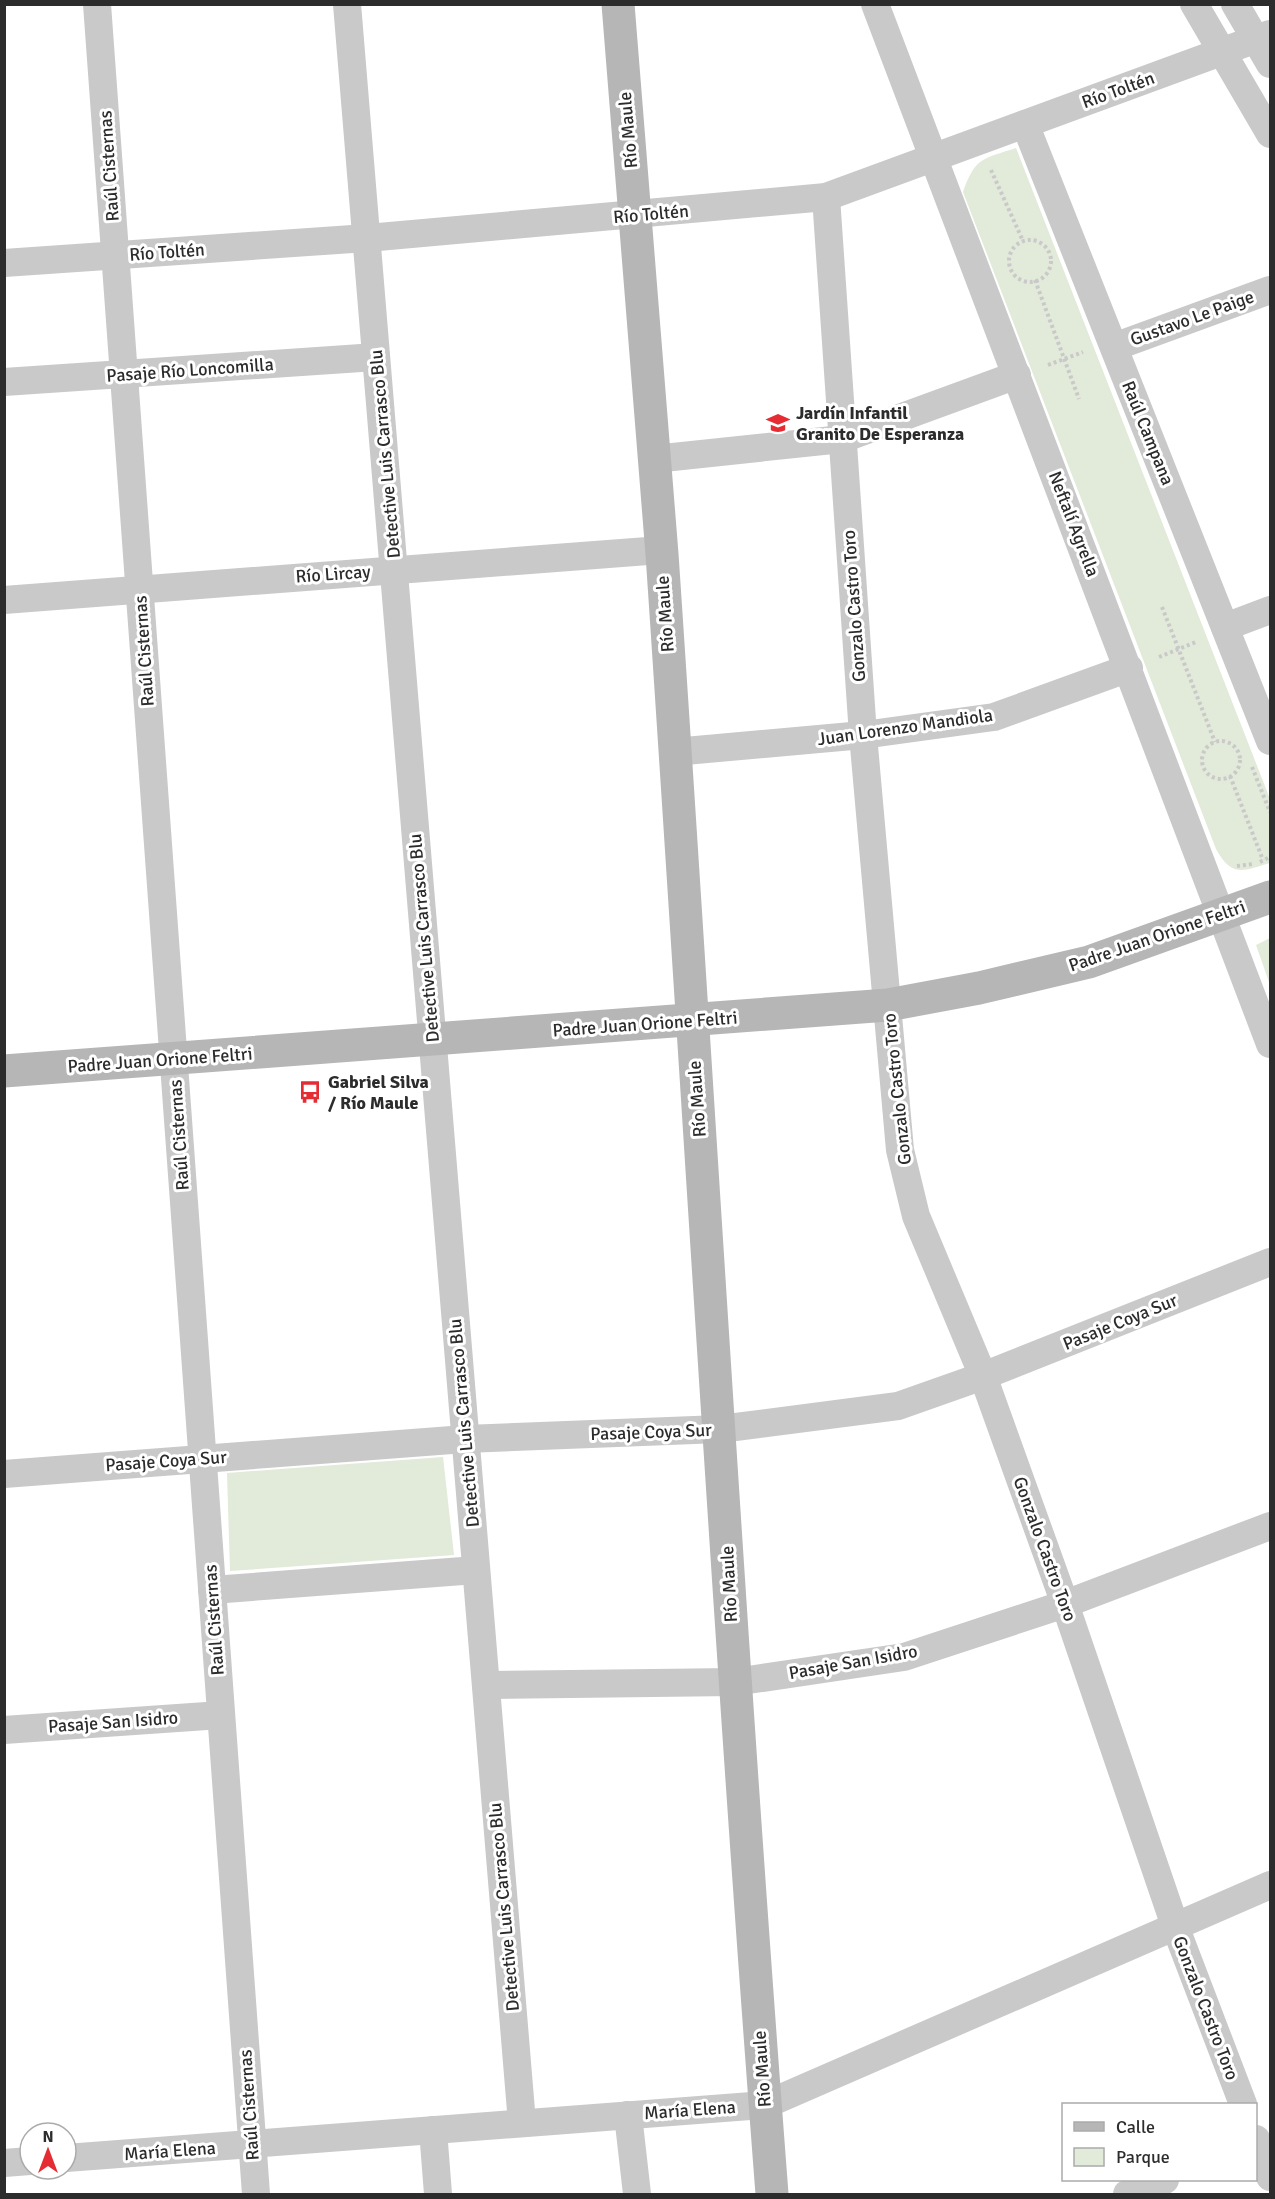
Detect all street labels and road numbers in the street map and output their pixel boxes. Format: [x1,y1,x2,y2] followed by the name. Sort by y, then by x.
[1079,67,1157,113] street label: Río Toltén
[614,91,642,169] street label: Río Maule
[94,110,124,222] street label: Raúl Cisternas
[612,200,690,228] street label: Río Toltén
[128,238,206,266] street label: Río Toltén
[1127,285,1257,351] street label: Gustavo Le Paige
[365,349,405,559] street label: Detective Luis Carrasco Blu
[106,353,274,387] street label: Pasaje Río Loncomilla
[1117,378,1179,488] street label: Raúl Campana
[1044,468,1104,580] street label: Neftalí Agrella
[838,529,870,683] street label: Gonzalo Castro Toro
[295,560,372,588] street label: Río Lircay
[651,575,679,653] street label: Río Maule
[129,595,159,707] street label: Raúl Cisternas
[816,704,994,750] street label: Juan Lorenzo Mandiola
[404,833,444,1043] street label: Detective Luis Carrasco Blu
[1066,895,1248,977] street label: Padre Juan Orione Feltri
[552,1007,738,1041] street label: Padre Juan Orione Feltri
[878,1012,916,1166] street label: Gonzalo Castro Toro
[67,1043,253,1077] street label: Padre Juan Orione Feltri
[683,1060,711,1138] street label: Río Maule
[164,1079,194,1191] street label: Raúl Cisternas
[1060,1289,1181,1355] street label: Pasaje Coya Sur
[444,1318,484,1528] street label: Detective Luis Carrasco Blu
[590,1419,712,1445] street label: Pasaje Coya Sur
[105,1446,228,1476] street label: Pasaje Coya Sur
[1009,1474,1081,1624] street label: Gonzalo Castro Toro
[716,1545,742,1623] street label: Río Maule
[199,1564,229,1676] street label: Raúl Cisternas
[787,1640,919,1684] street label: Pasaje San Isidro
[47,1706,179,1738] street label: Pasaje San Isidro
[484,1802,524,2012] street label: Detective Luis Carrasco Blu
[1168,1933,1244,2083] street label: Gonzalo Castro Toro
[748,2030,776,2108] street label: Río Maule
[234,2049,264,2161] street label: Raúl Cisternas
[643,2096,737,2124] street label: María Elena
[123,2137,217,2165] street label: María Elena

